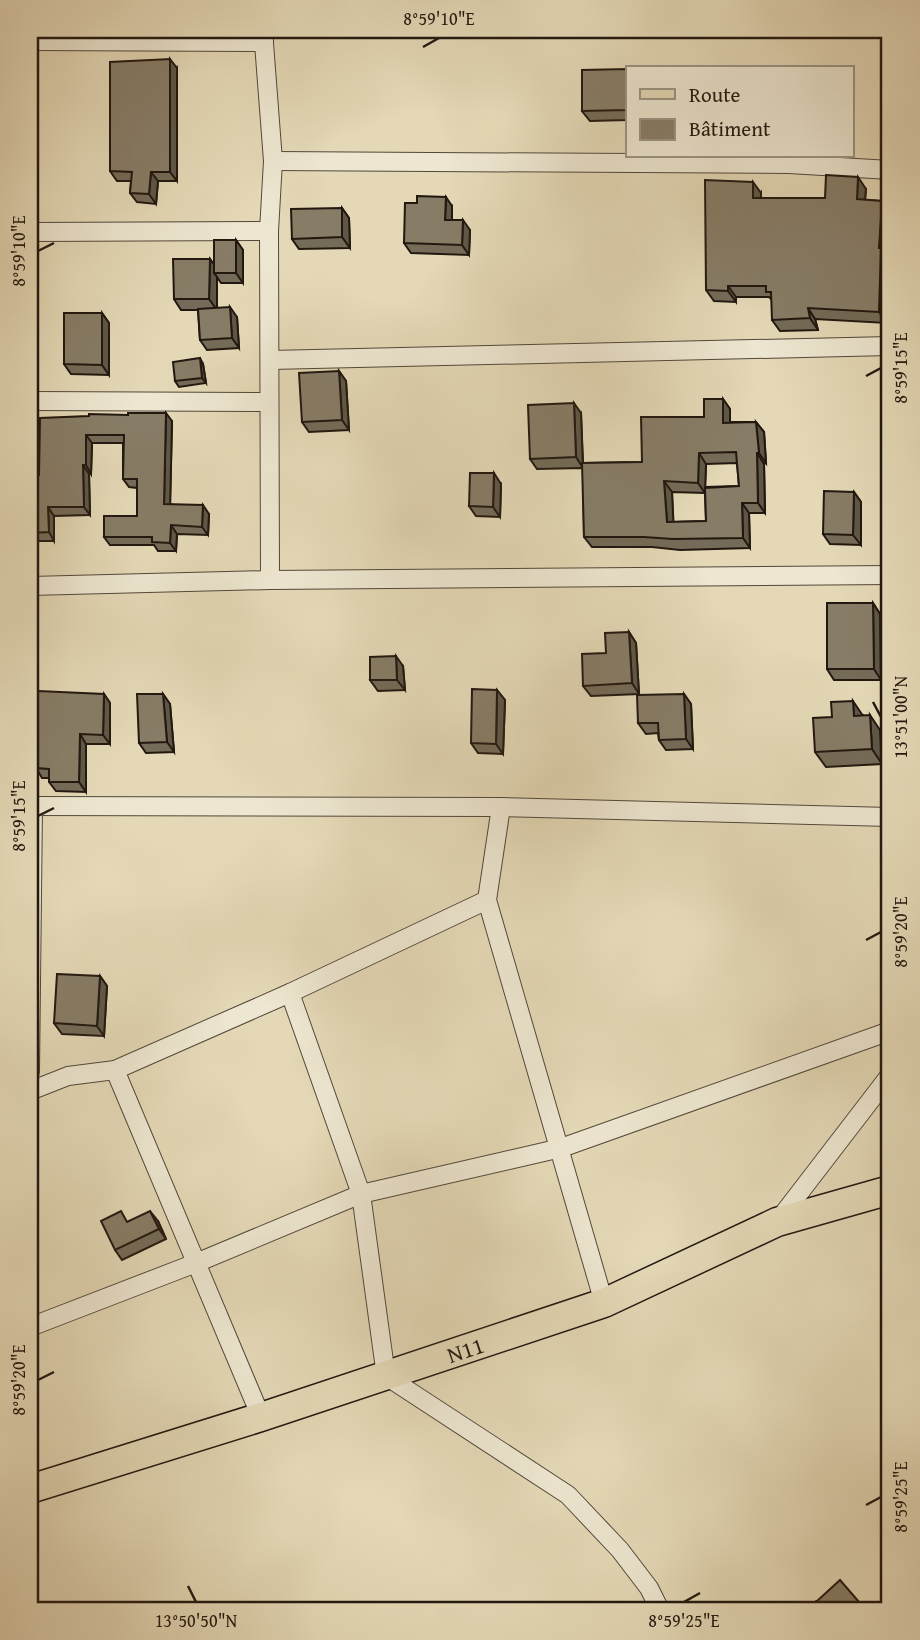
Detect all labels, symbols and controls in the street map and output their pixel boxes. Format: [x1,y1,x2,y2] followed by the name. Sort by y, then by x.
[403,5,475,32] text: 8°59'10"E
[626,66,853,158] legend
[689,79,741,110] text: Route
[689,113,771,144] text: Bâtiment
[5,215,32,287] text: 8°59'10"E
[887,332,914,404] text: 8°59'15"E
[887,675,914,758] text: 13°51'00"N
[5,780,32,852] text: 8°59'15"E
[887,896,914,968] text: 8°59'20"E
[442,1328,488,1371] street label: N11
[5,1344,32,1416] text: 8°59'20"E
[887,1461,914,1533] text: 8°59'25"E
[155,1607,238,1634] text: 13°50'50"N
[648,1607,720,1634] text: 8°59'25"E

